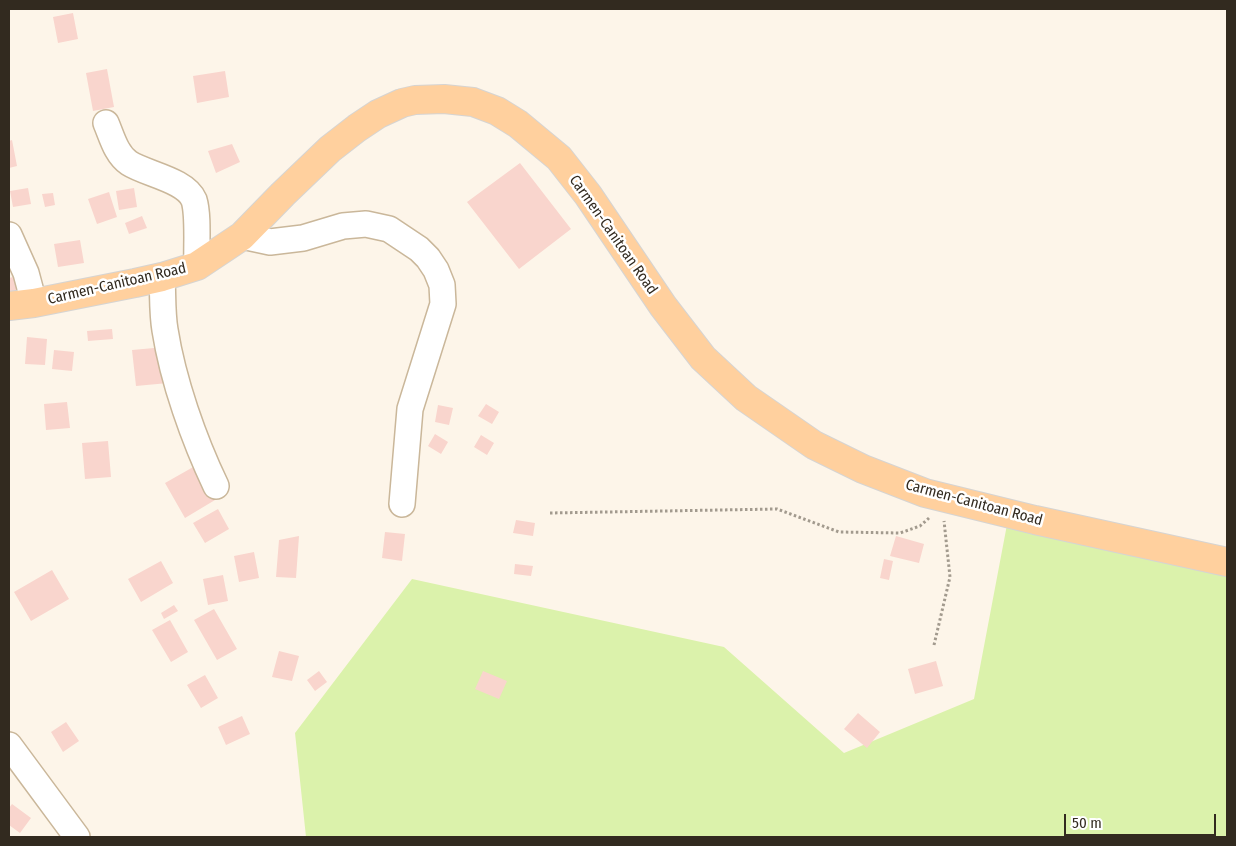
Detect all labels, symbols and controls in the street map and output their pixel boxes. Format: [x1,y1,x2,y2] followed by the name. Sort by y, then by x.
[565,172,661,298] street label: Carmen-Canitoan Road
[46,259,188,309] street label: Carmen-Canitoan Road
[903,476,1045,530] street label: Carmen-Canitoan Road
[1066,804,1218,836] scale bar
[1072,814,1102,832] text: 50 m

